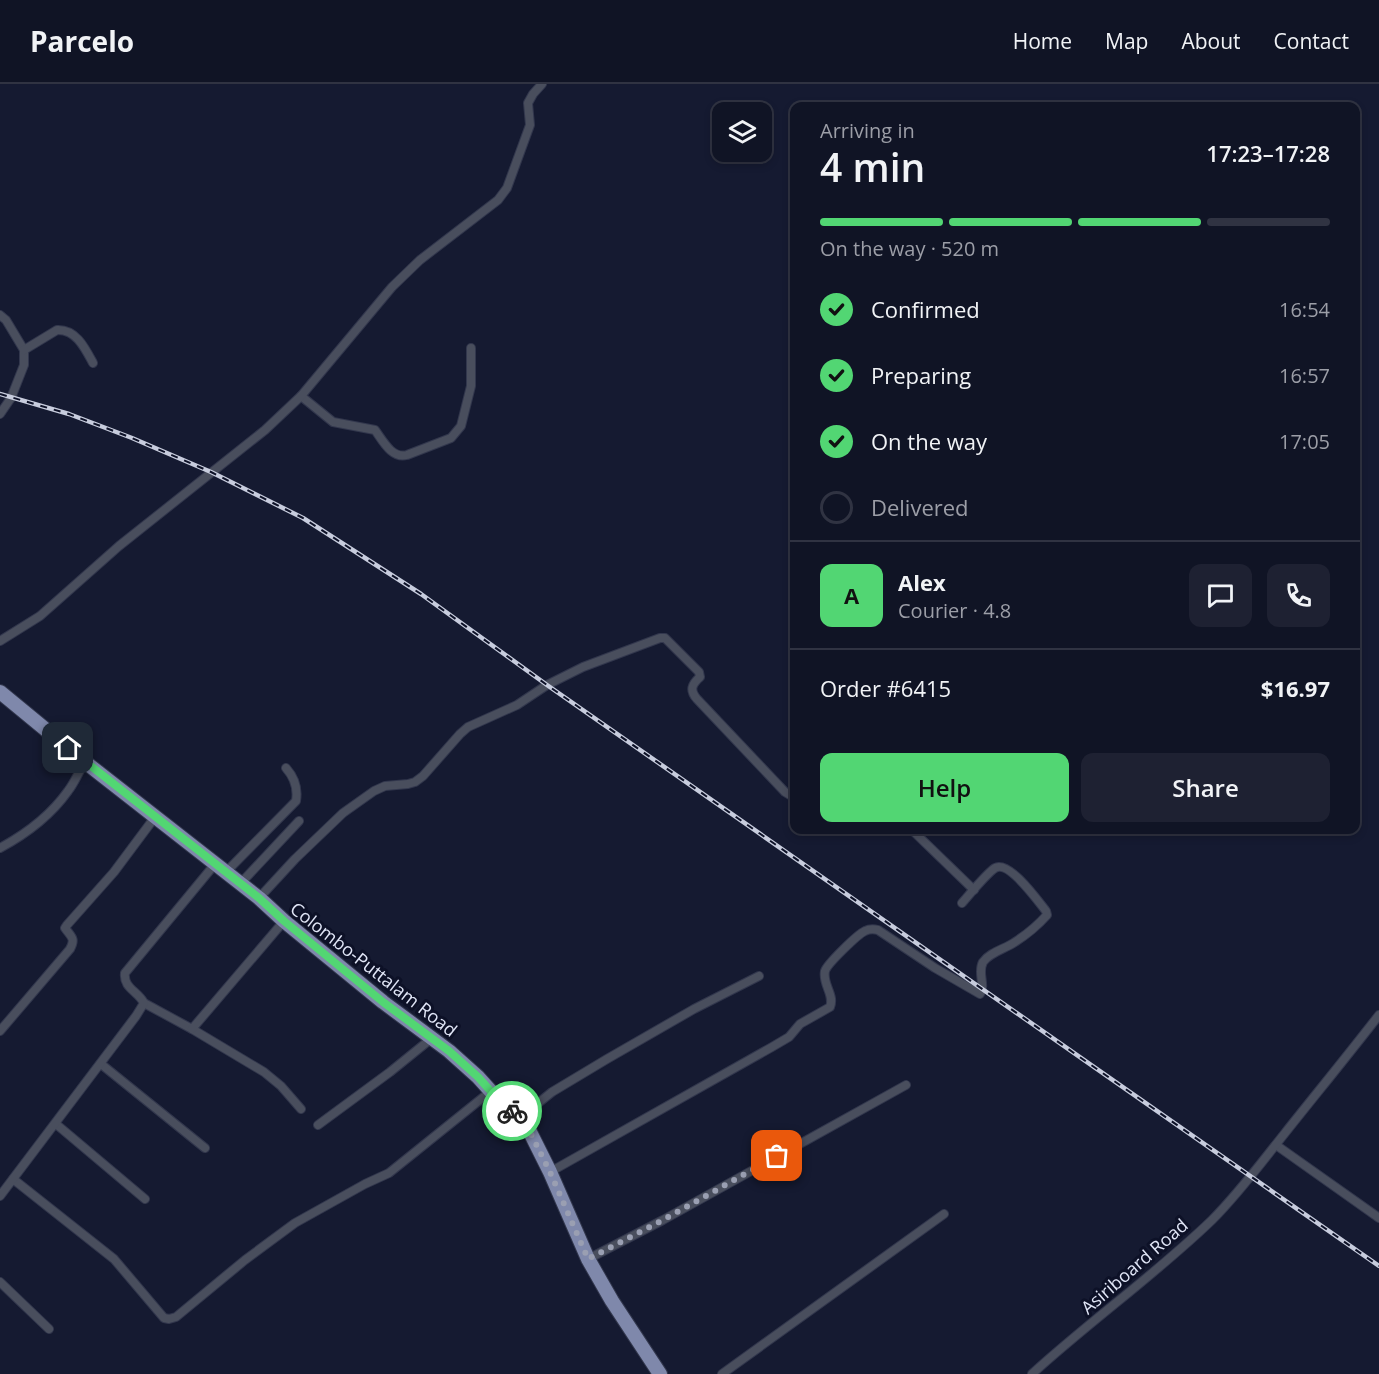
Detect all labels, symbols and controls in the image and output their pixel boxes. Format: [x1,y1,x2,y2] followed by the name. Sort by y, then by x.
[30,22,134,60] text: Parcelo
[1013,27,1072,55] text: Home
[1105,27,1148,55] text: Map
[1181,27,1241,55] text: About
[1274,27,1349,55] text: Contact
[712,102,772,162] map controls
[712,102,772,162] button: layers
[820,117,915,144] text: Arriving in
[1206,138,1330,168] text: 17:23–17:28
[820,140,925,193] text: 4 min
[820,235,999,262] text: On the way · 520 m
[820,293,853,326] icon: check
[871,294,980,324] text: Confirmed
[1279,296,1330,323] text: 16:54
[820,359,853,392] icon: check
[871,360,971,390] text: Preparing
[1279,362,1330,389] text: 16:57
[820,425,853,458] icon: check
[871,426,987,456] text: On the way
[1279,428,1330,455] text: 17:05
[871,492,969,522] text: Delivered
[1189,564,1252,627] button: chat
[1267,564,1330,627] button: phone
[898,567,946,597] text: Alex
[844,580,859,610] text: A
[898,597,1011,624] text: Courier · 4.8
[820,673,951,703] text: Order #6415
[1261,673,1330,703] text: $16.97
[42,722,93,773] pin
[51,731,84,764] icon: home
[820,753,1069,822] button: Help
[1081,753,1330,822] button: Share
[286,896,462,1042] street label: Colombo-Puttalam Road
[482,1081,542,1141] courier
[496,1095,529,1128] icon: bike
[751,1130,802,1181] pin
[760,1139,793,1172] icon: bag
[1075,1213,1193,1319] street label: Asiriboard Road

